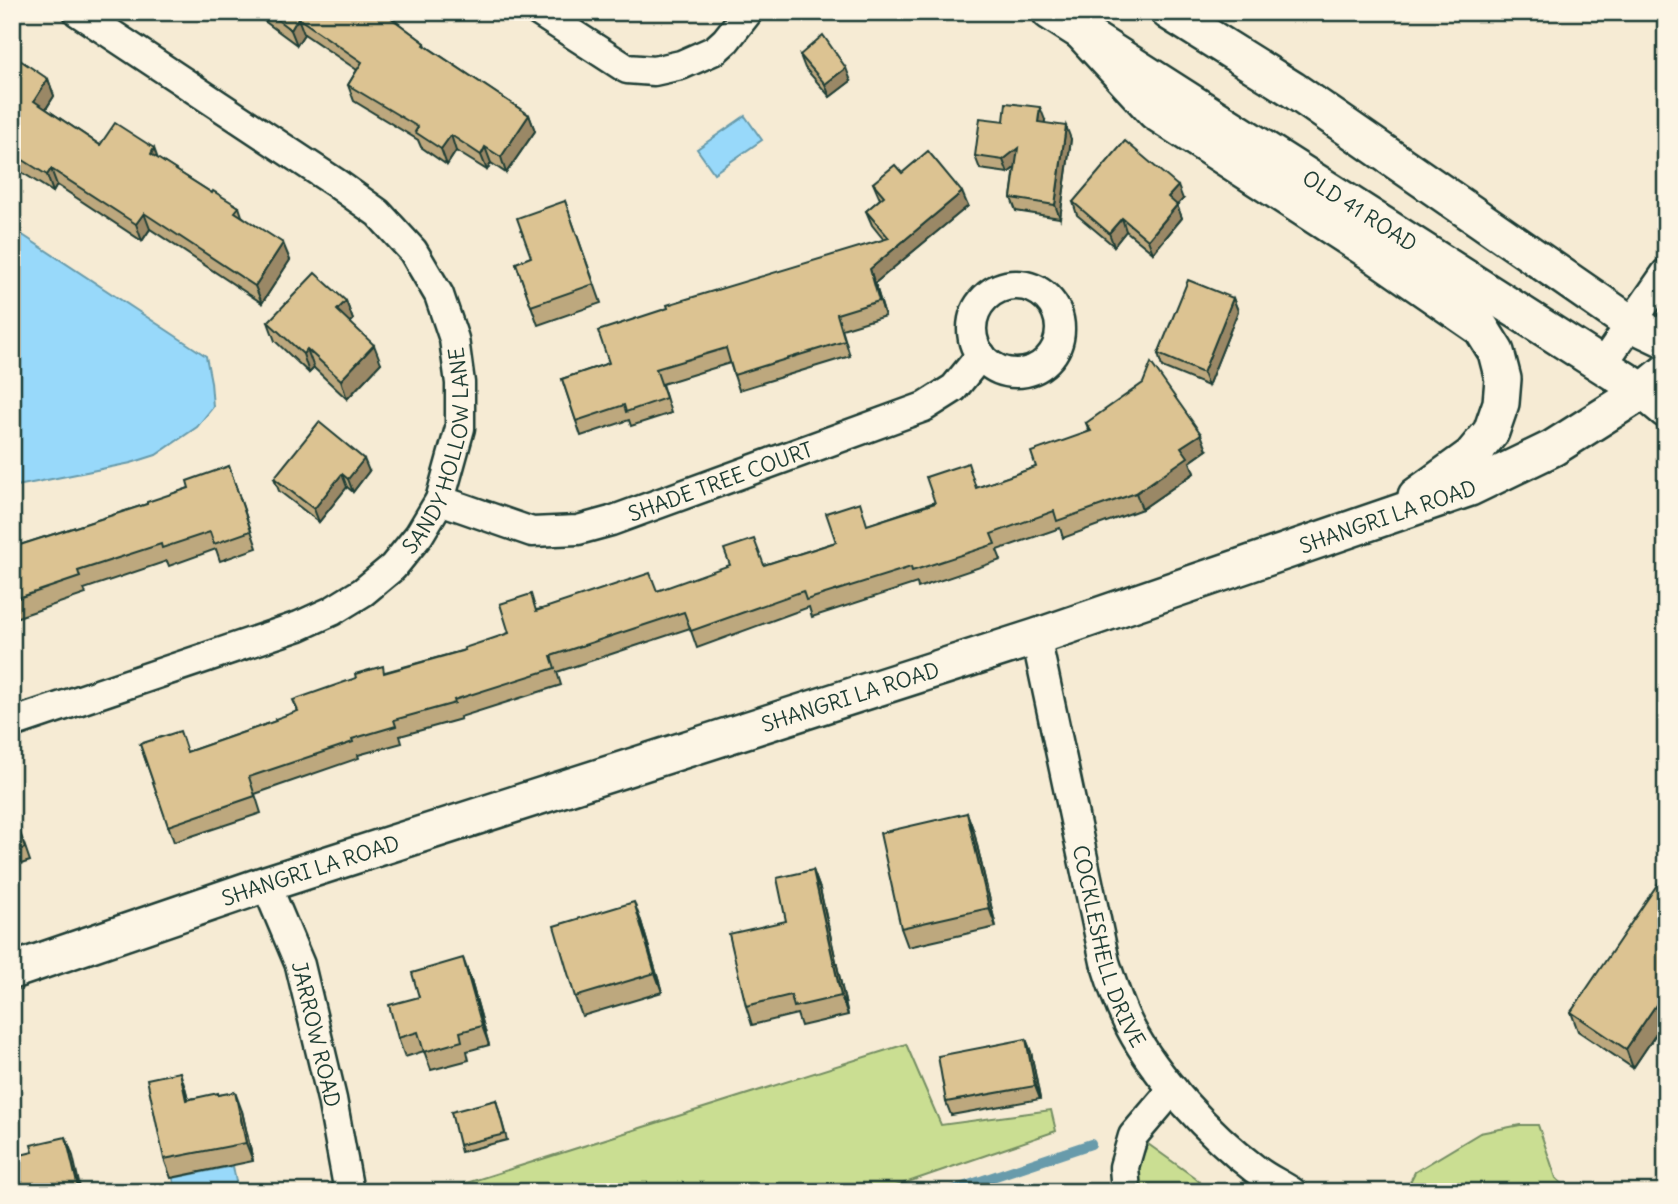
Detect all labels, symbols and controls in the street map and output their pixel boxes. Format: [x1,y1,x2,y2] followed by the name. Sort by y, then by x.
[1298,164,1422,257] street label: OLD 41 ROAD
[396,346,474,559] street label: SANDY HOLLOW LANE
[624,435,816,527] street label: SHADE TREE COURT
[1296,473,1480,559] street label: SHANGRI LA ROAD
[758,655,943,738] street label: SHANGRI LA ROAD
[218,829,403,912] street label: SHANGRI LA ROAD
[1067,843,1152,1052] street label: COCKLESHELL DRIVE
[286,959,347,1109] street label: JARROW ROAD

